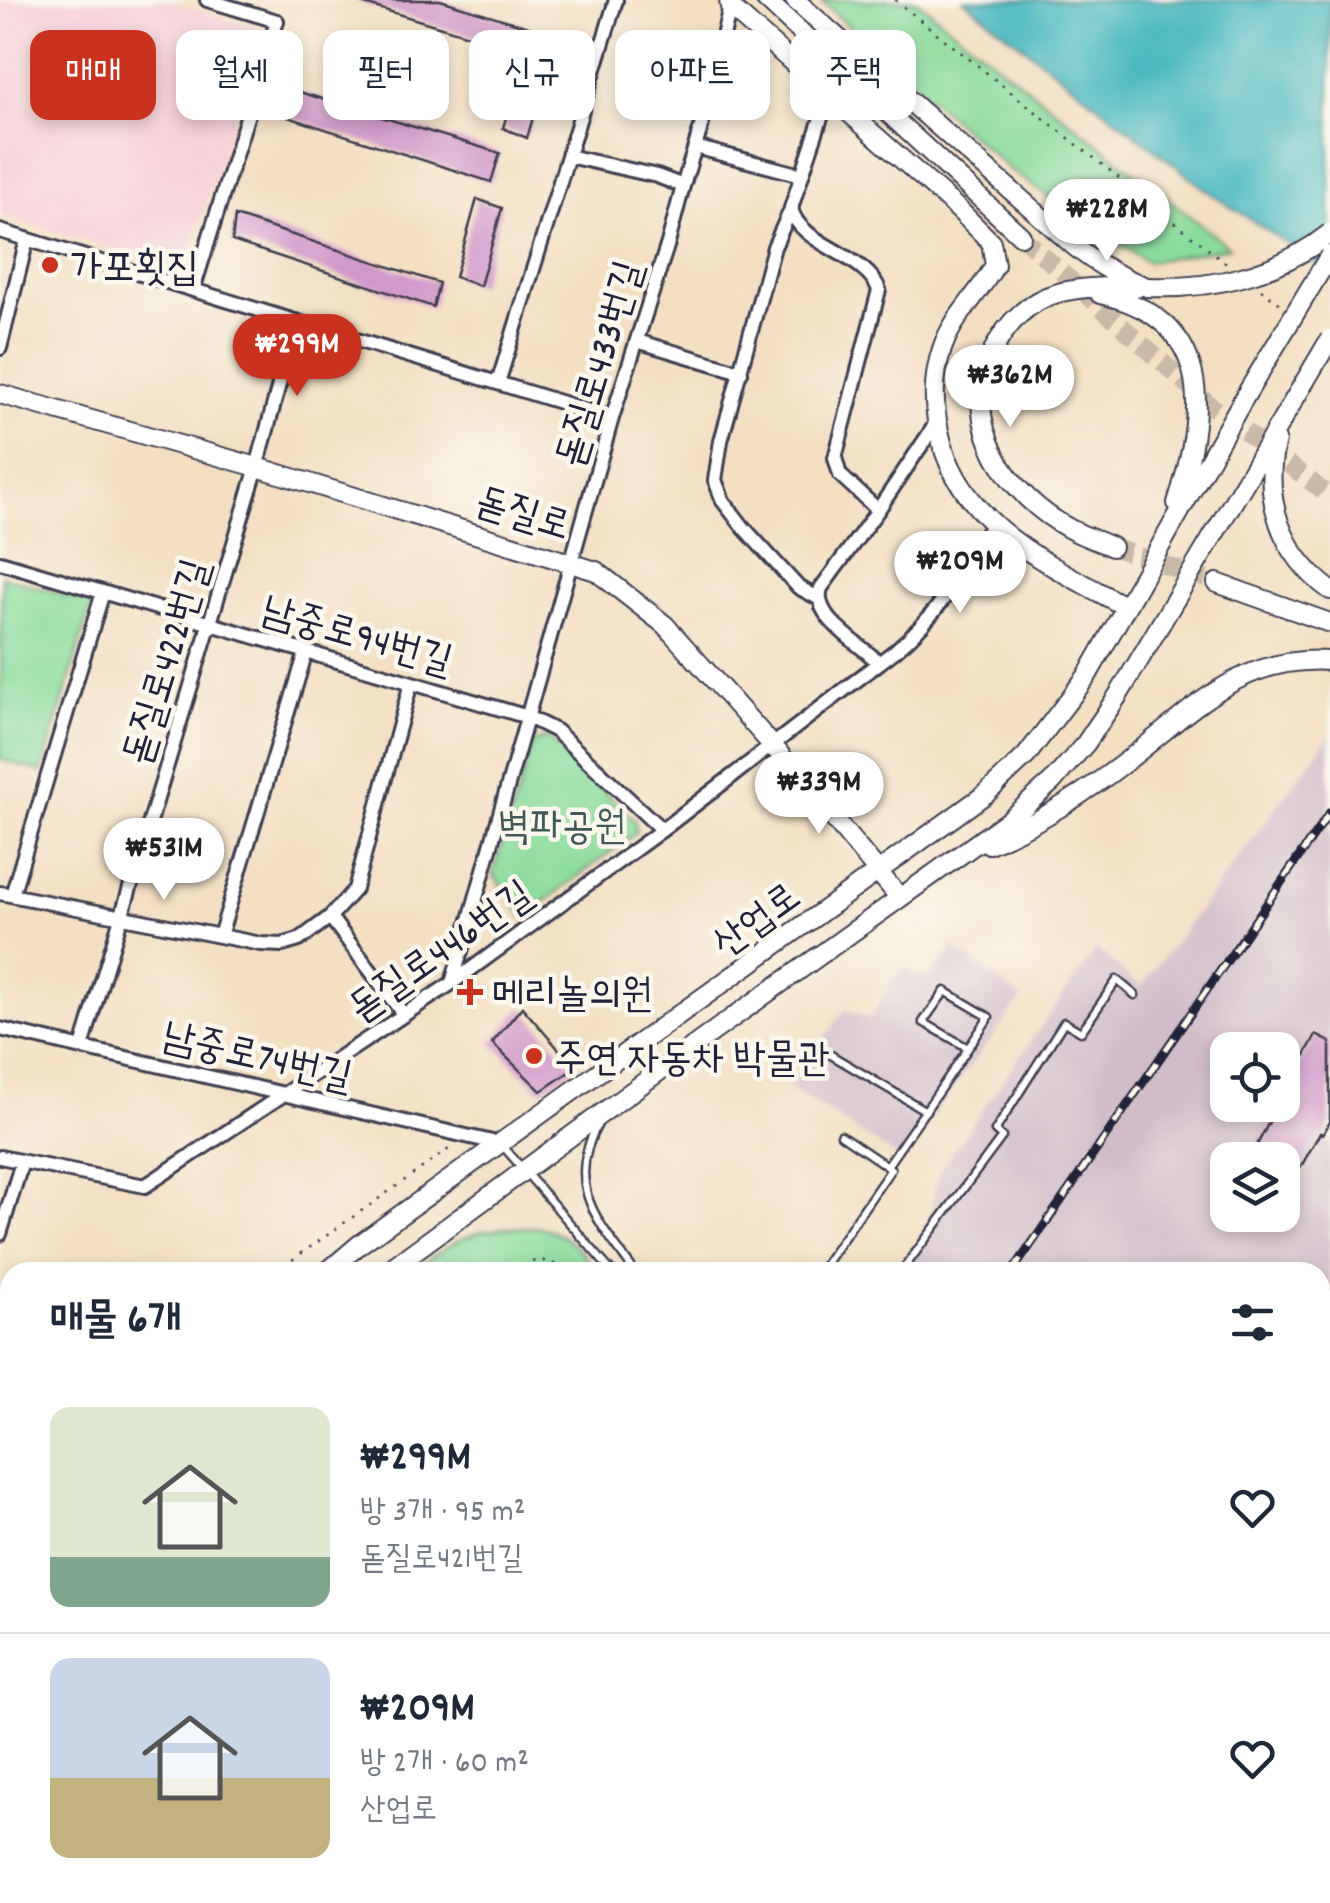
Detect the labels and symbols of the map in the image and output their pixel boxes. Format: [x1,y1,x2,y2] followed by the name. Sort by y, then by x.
[1037,179,1177,264] pin: ₩228M
[70,243,199,300] place label: 가포횟집
[39,254,61,276] marker: 가포횟집
[545,255,662,475] street label: 돋질로433번길
[227,314,367,399] pin: ₩299M
[940,345,1080,430] pin: ₩362M
[468,476,577,559] street label: 돋질로
[890,531,1030,616] pin: ₩209M
[112,553,229,773] street label: 돋질로422번길
[254,585,458,694] street label: 남중로94번길
[749,752,889,837] pin: ₩339M
[498,802,626,859] park label: 벽파공원
[94,818,234,903] pin: ₩531M
[339,870,547,1039] street label: 돋질로446번길
[703,872,815,975] street label: 산업로
[492,970,653,1027] place label: 메리놀의원
[457,979,483,1005] marker: 메리놀의원
[156,1011,357,1110] street label: 남중로74번길
[554,1034,830,1091] place label: 주연 자동차 박물관
[523,1045,545,1067] marker: 주연 자동차 박물관

